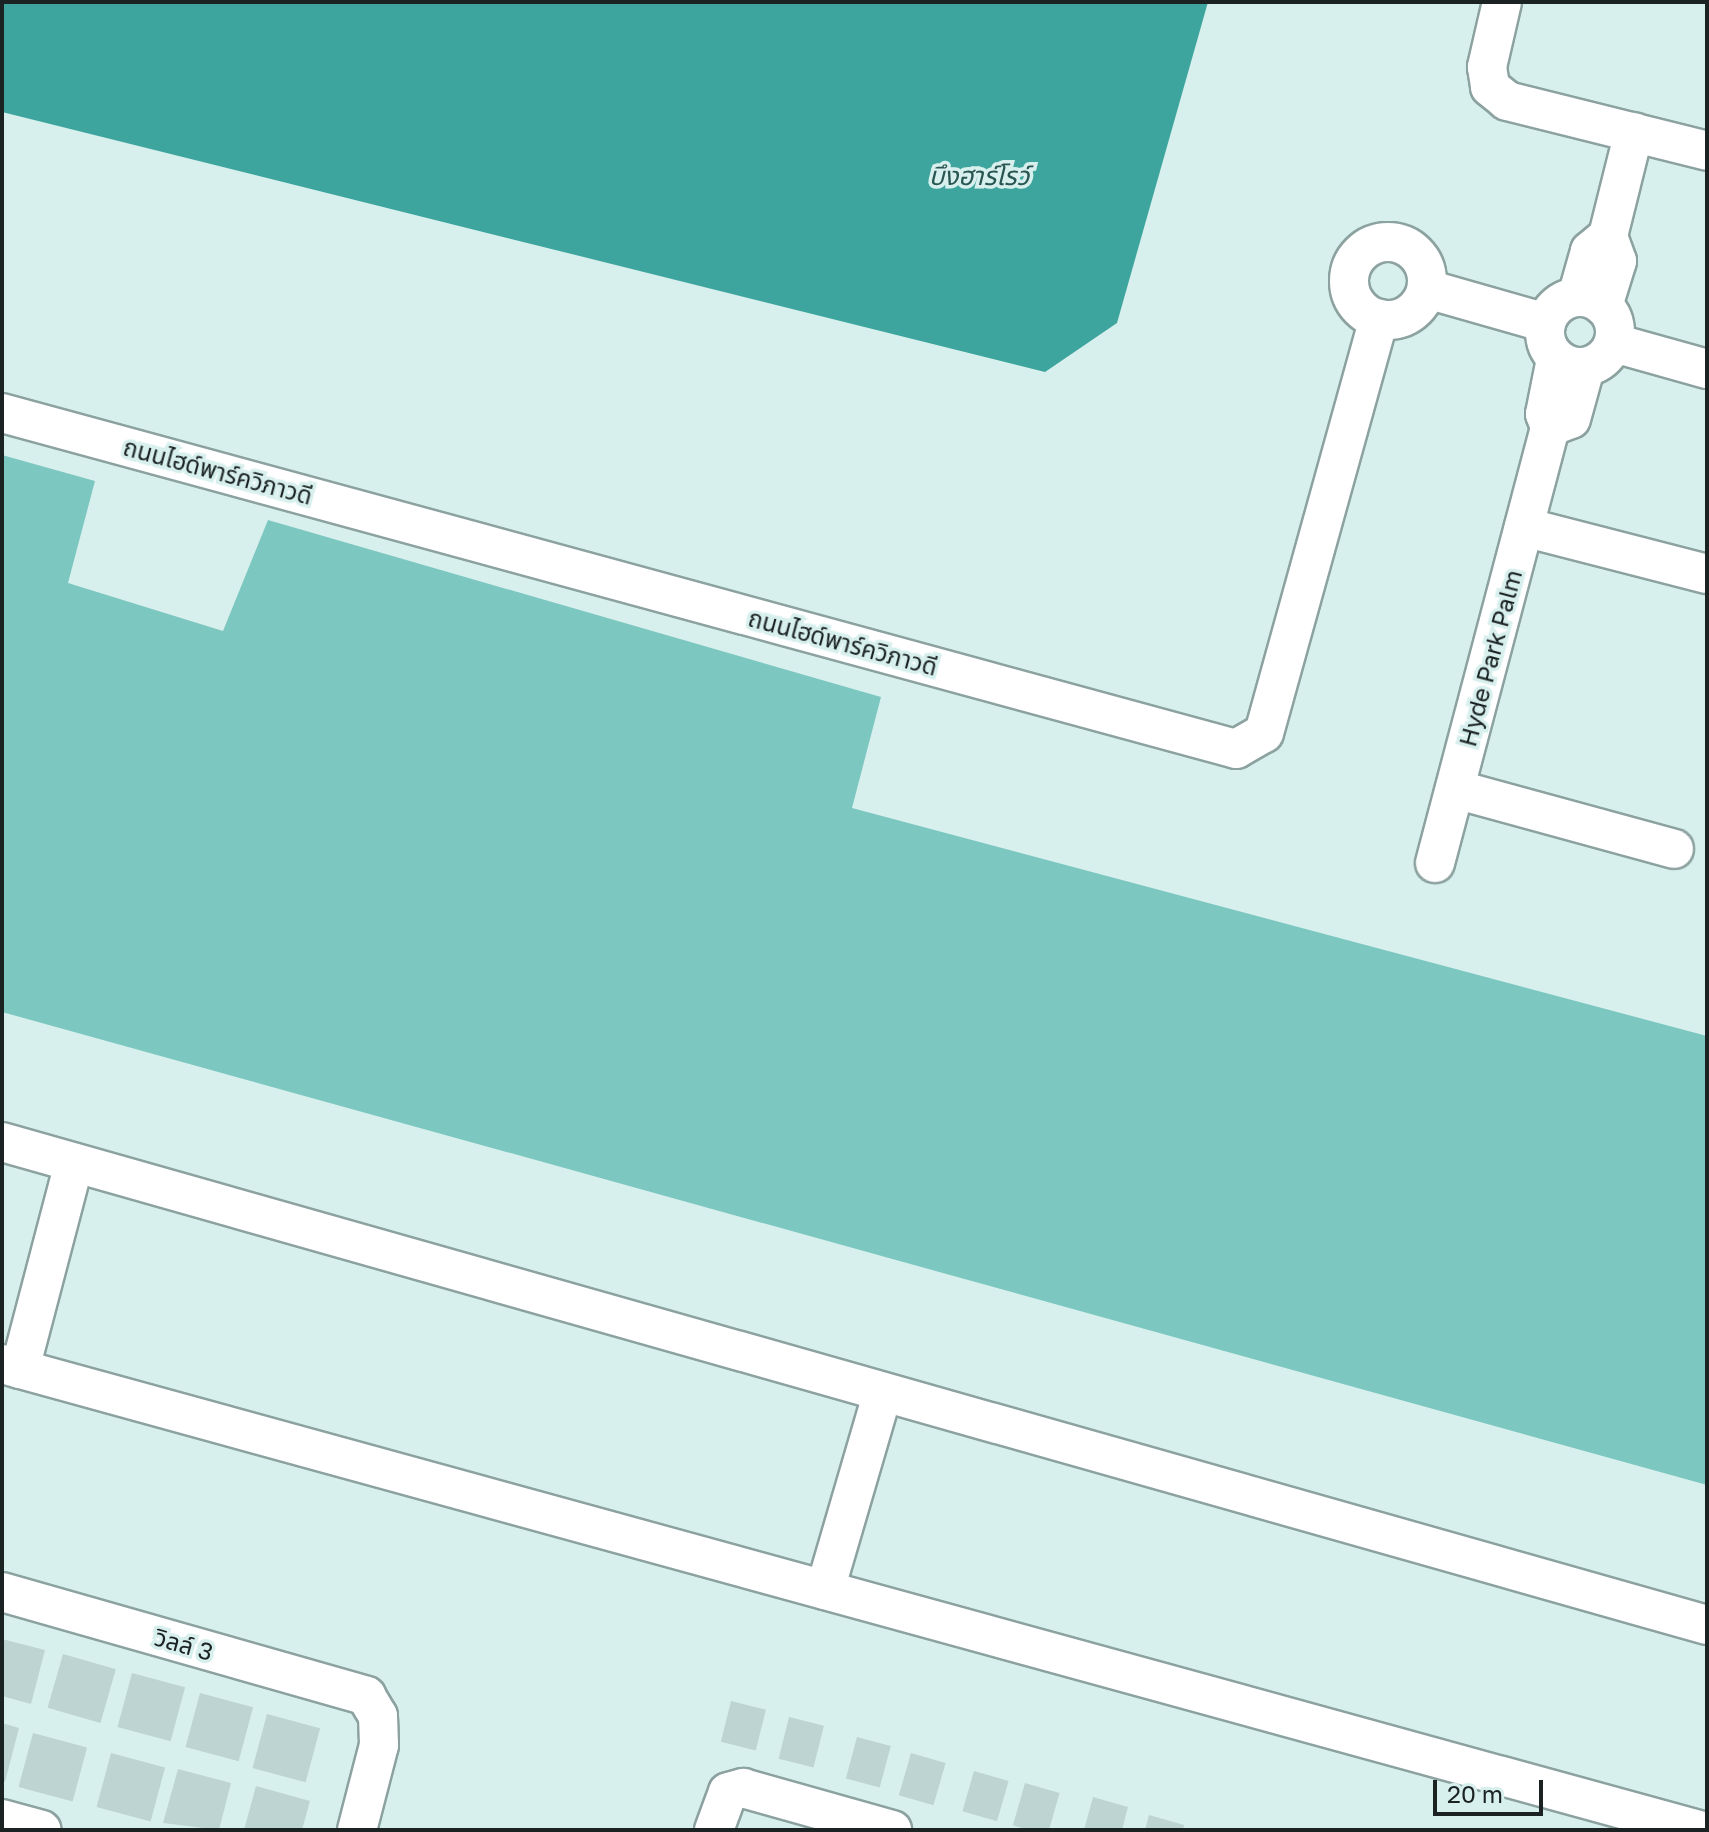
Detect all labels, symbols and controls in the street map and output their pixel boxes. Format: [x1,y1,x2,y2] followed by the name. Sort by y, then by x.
[929,160,1029,192] water label: บึงฮาร์โรว์
[120,432,316,510] street label: ถนนไฮด์พาร์ควิภาวดี
[1453,566,1527,750] street label: Hyde Park Palm
[745,603,941,681] street label: ถนนไฮด์พาร์ควิภาวดี
[152,1622,216,1666] street label: วิลล์ 3
[1437,1764,1547,1814] scale bar
[1447,1779,1503,1808] text: 20 m

